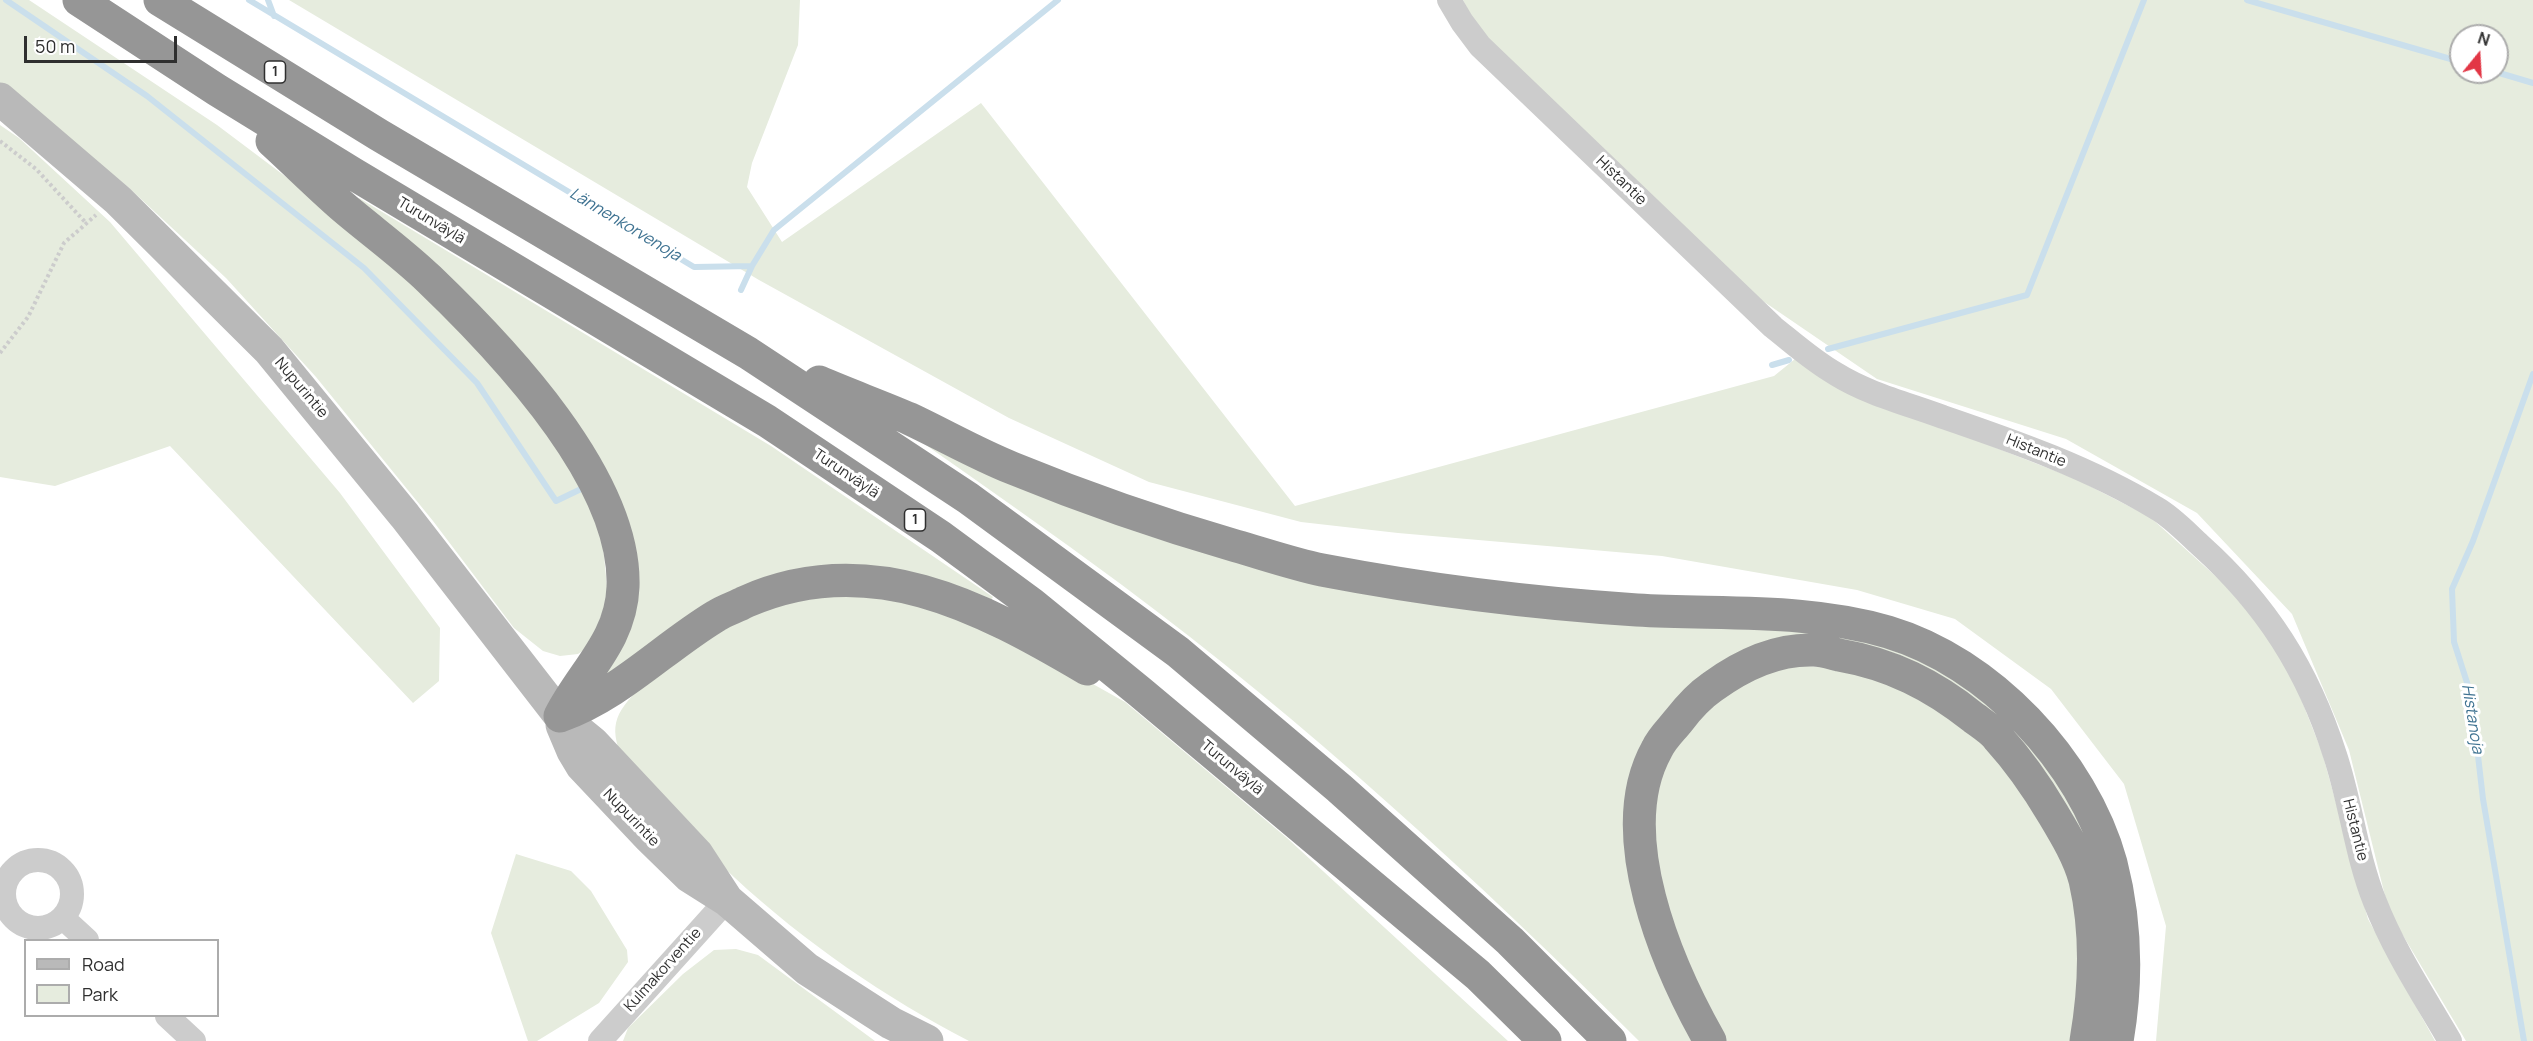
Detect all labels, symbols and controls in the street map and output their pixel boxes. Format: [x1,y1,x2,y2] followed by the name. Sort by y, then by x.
[27,24,180,62] scale bar
[2449,24,2509,84] north arrow
[2475,27,2493,51] text: N
[35,34,75,58] text: 50 m
[264,61,286,83] road number: 1
[1592,153,1650,209] street label: Histantie
[566,184,684,266] water label: Lännenkorvenoja
[394,194,468,248] street label: Turunväylä
[271,354,331,422] street label: Nupurintie
[2003,431,2069,471] street label: Histantie
[810,446,882,502] street label: Turunväylä
[904,509,926,531] road number: 1
[2457,683,2487,755] water label: Histanoja
[1197,737,1267,799] street label: Turunväylä
[599,785,663,851] street label: Nupurintie
[2339,797,2371,863] street label: Histantie
[621,924,705,1016] street label: Kulmakorventie
[24,939,219,1017] legend
[82,952,125,976] text: Road
[82,982,118,1006] text: Park

